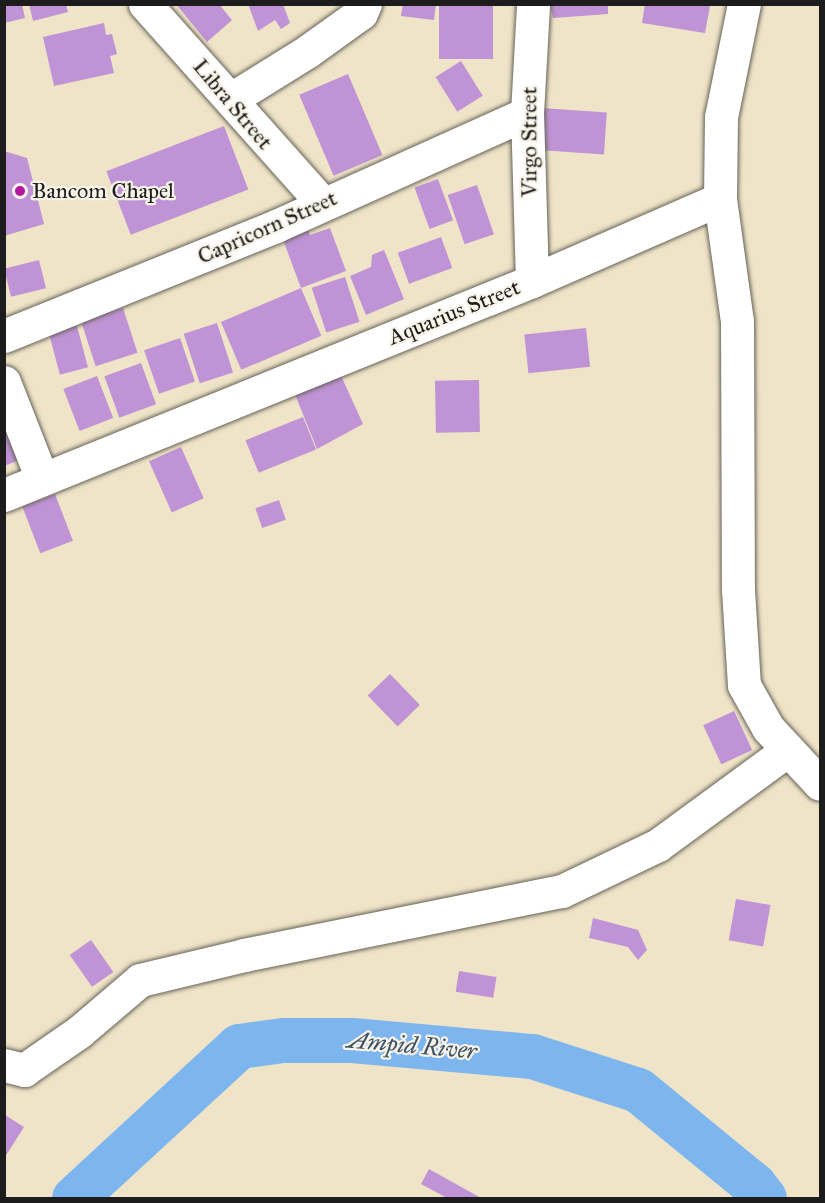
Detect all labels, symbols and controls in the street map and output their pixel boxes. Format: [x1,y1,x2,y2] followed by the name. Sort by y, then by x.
[188,53,278,155] street label: Libra Street
[516,87,542,197] street label: Virgo Street
[32,178,174,204] place label: Bancom Chapel
[13,184,27,198] marker: Bancom Chapel
[193,185,341,269] street label: Capricorn Street
[384,274,524,350] street label: Aquarius Street
[346,1026,478,1066] water label: Ampid River

